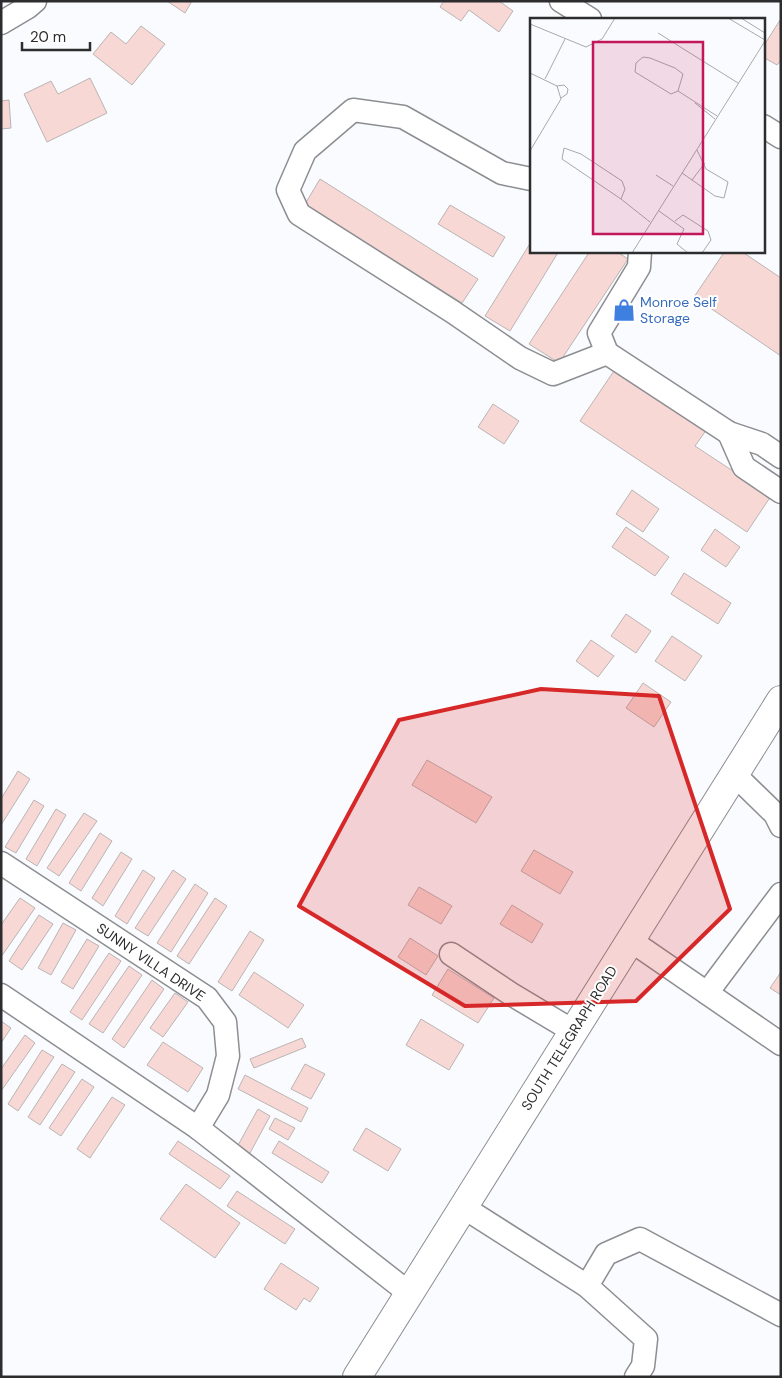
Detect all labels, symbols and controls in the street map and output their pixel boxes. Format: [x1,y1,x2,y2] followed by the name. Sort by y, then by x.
[530,18,764,252] inset map
[22,20,90,52] scale bar
[30,27,66,47] text: 20 m
[640,293,717,327] place label: Monroe Self Storage
[611,297,637,323] shop icon: Monroe Self Storage
[93,919,209,1005] street label: SUNNY VILLA DRIVE
[517,962,621,1114] street label: SOUTH TELEGRAPH ROAD

